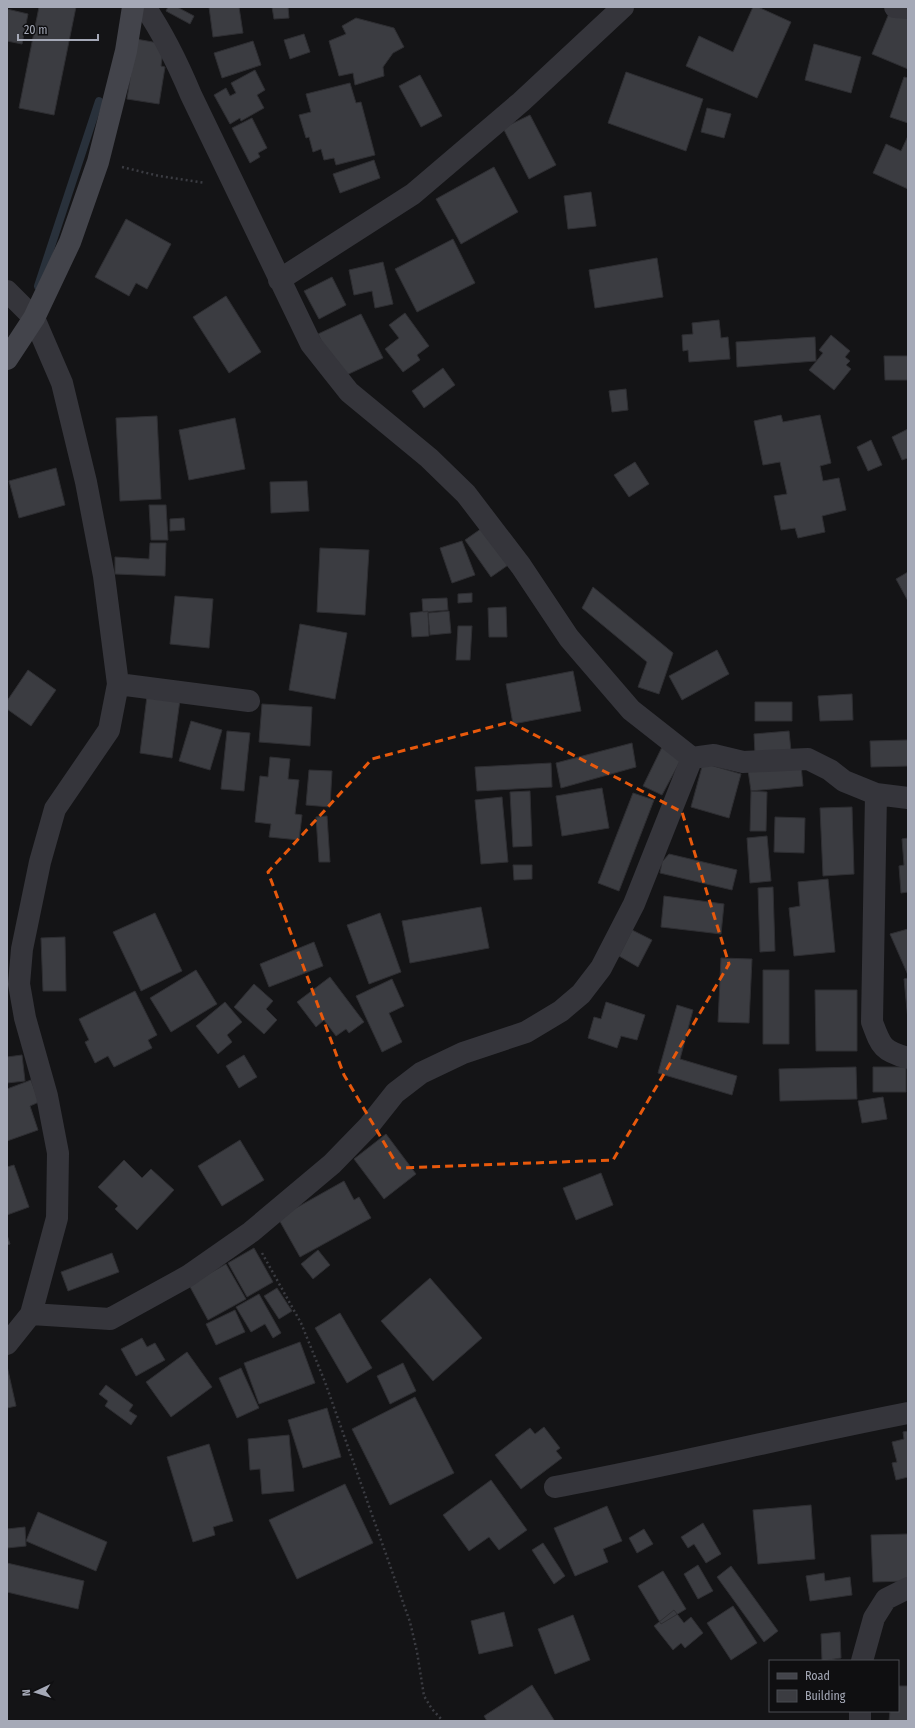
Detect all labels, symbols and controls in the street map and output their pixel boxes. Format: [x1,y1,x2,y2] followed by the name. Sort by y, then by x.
[18,16,98,42] scale bar
[24,23,48,37] text: 20 m
[769,1660,899,1712] legend
[805,1669,830,1683] text: Road
[16,1672,56,1712] north arrow
[20,1689,33,1696] text: N
[805,1689,846,1703] text: Building

